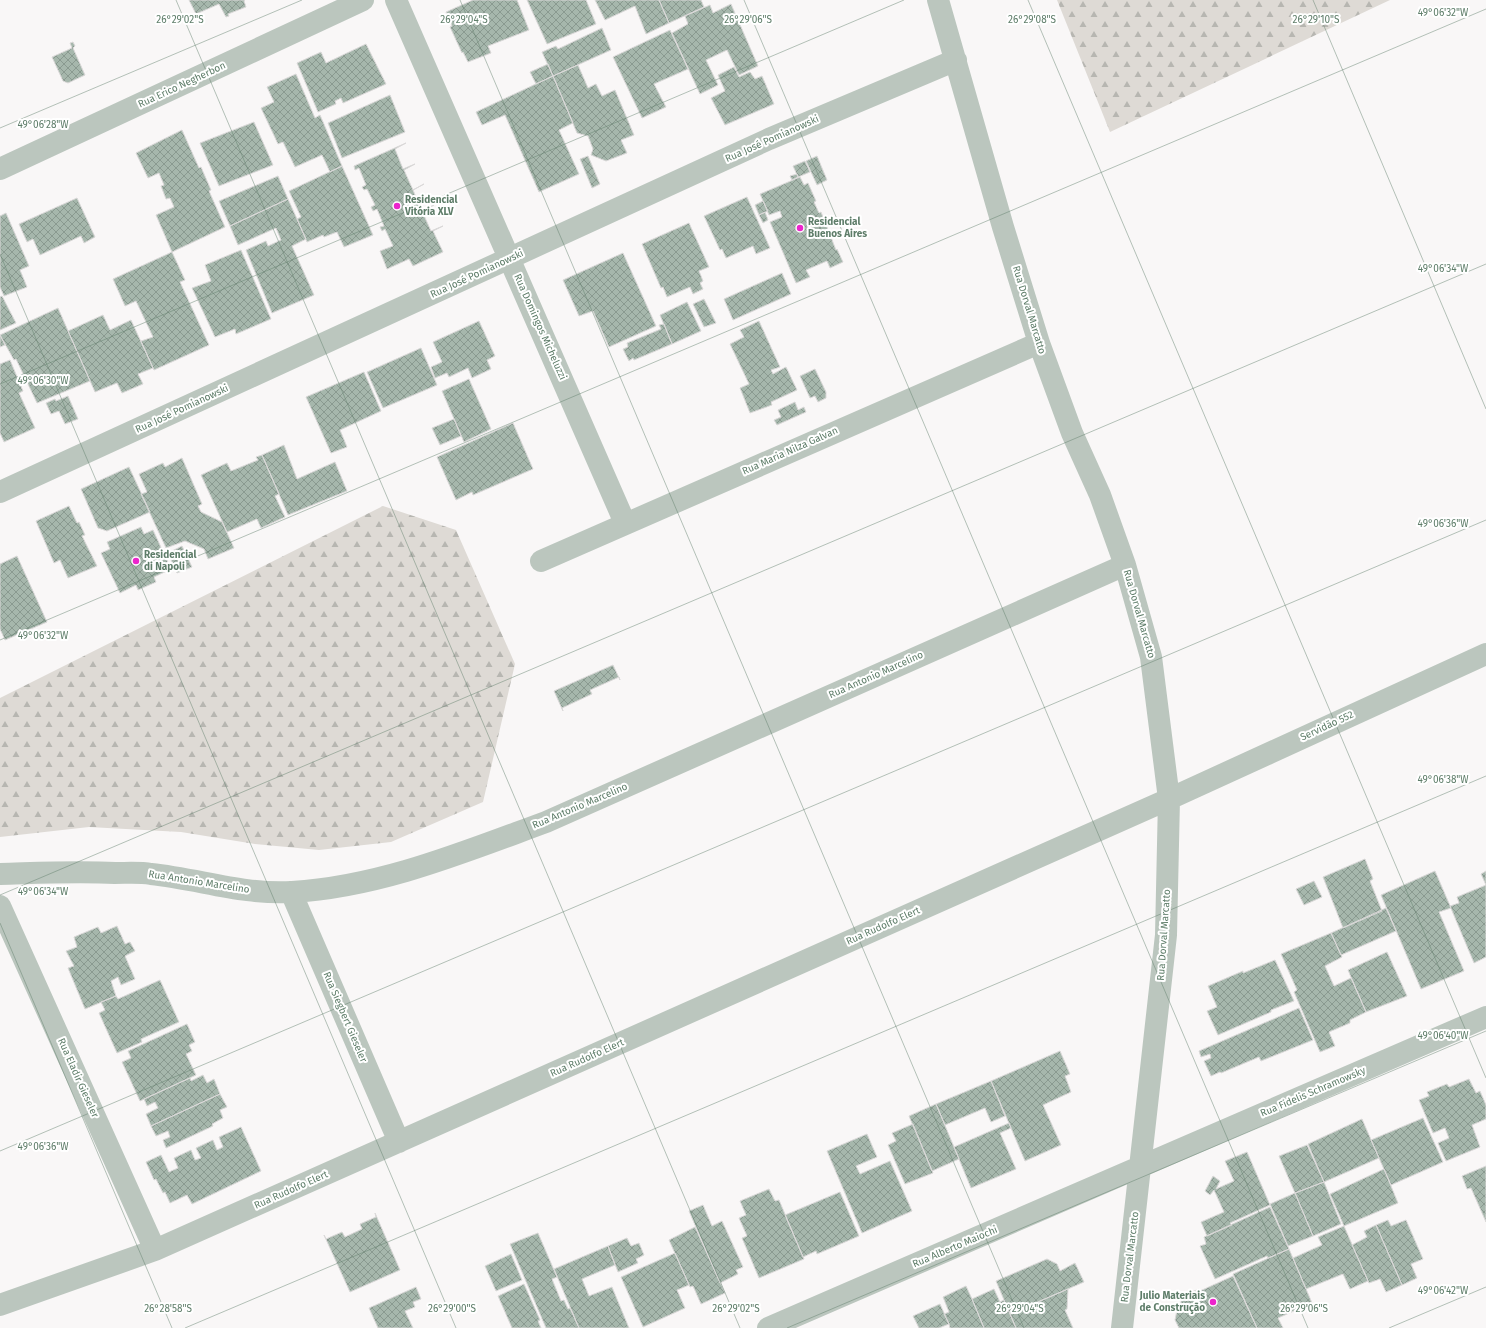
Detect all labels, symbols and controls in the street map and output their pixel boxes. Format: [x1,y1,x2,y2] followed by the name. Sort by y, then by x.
[1418,7,1469,19] text: 49°06'32"W
[156,14,204,26] text: 26°29'02"S
[440,14,488,26] text: 26°29'04"S
[724,14,772,26] text: 26°29'06"S
[1008,14,1057,26] text: 26°29'08"S
[1293,14,1340,26] text: 26°29'10"S
[136,59,228,111] street label: Rua Erico Negherbon
[723,113,821,165] street label: Rua José Pomianowski
[17,119,69,131] text: 49°06'28"W
[404,194,457,218] place label: Residencial Vitória XLV
[392,201,402,211] marker: Residencial Vitória XLV
[808,216,867,240] place label: Residencial Buenos Aires
[795,223,805,233] marker: Residencial Buenos Aires
[429,247,526,301] street label: Rua José Pomianowski
[1418,263,1469,275] text: 49°06'34"W
[1010,264,1048,356] street label: Rua Dorval Marcatto
[511,272,569,382] street label: Rua Domingos Micheluzzi
[17,375,69,387] text: 49°06'30"W
[134,382,231,436] street label: Rua José Pomianowski
[740,424,840,478] street label: Rua Maria Nilza Galvan
[1418,518,1469,530] text: 49°06'36"W
[144,549,196,573] place label: Residencial di Napoli
[131,556,141,566] marker: Residencial di Napoli
[1121,568,1157,660] street label: Rua Dorval Marcatto
[18,630,69,642] text: 49°06'32"W
[827,649,925,701] street label: Rua Antonio Marcelino
[1299,708,1356,744] street label: Servidão 552
[1417,774,1469,786] text: 49°06'38"W
[531,780,630,832] street label: Rua Antonio Marcelino
[148,868,251,896] street label: Rua Antonio Marcelino
[18,886,69,898] text: 49°06'34"W
[1155,889,1173,981] street label: Rua Dorval Marcatto
[844,904,922,948] street label: Rua Rudolfo Elert
[320,970,370,1064] street label: Rua Siegbert Gieseler
[1417,1030,1469,1042] text: 49°06'40"W
[55,1036,101,1120] street label: Rua Eladir Gieseler
[548,1036,626,1080] street label: Rua Rudolfo Elert
[1259,1064,1368,1120] street label: Rua Fidelis Schramowsky
[18,1141,69,1153] text: 49°06'36"W
[252,1168,330,1212] street label: Rua Rudolfo Elert
[1118,1211,1142,1303] street label: Rua Dorval Marcatto
[911,1224,999,1270] street label: Rua Alberto Maiochi
[1418,1285,1469,1297] text: 49°06'42"W
[1139,1290,1205,1314] place label: Julio Materiais de Construção
[1208,1297,1218,1307] marker: Julio Materiais de Construção
[144,1303,192,1315] text: 26°28'58"S
[428,1303,477,1315] text: 26°29'00"S
[712,1303,760,1315] text: 26°29'02"S
[996,1303,1044,1315] text: 26°29'04"S
[1280,1303,1328,1315] text: 26°29'06"S

